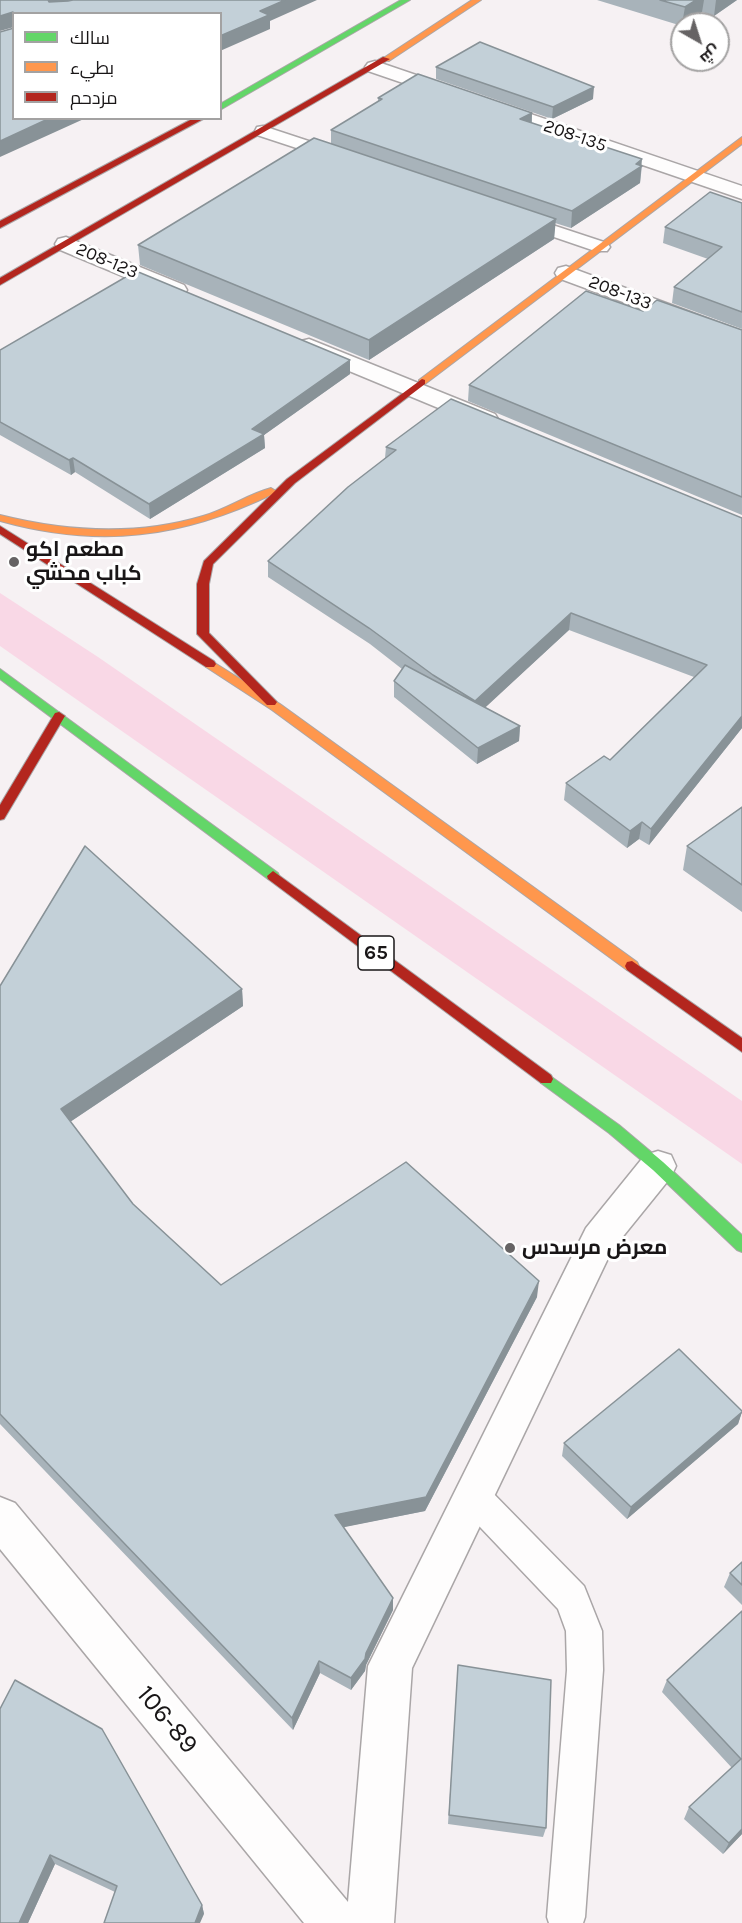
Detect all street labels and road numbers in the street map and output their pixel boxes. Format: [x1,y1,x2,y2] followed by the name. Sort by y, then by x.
[541,115,609,157] street label: 208-135
[73,238,141,284] street label: 208-123
[585,271,655,315] street label: 208-133
[358,936,394,970] road number: 65
[130,1680,204,1760] street label: 106-89

